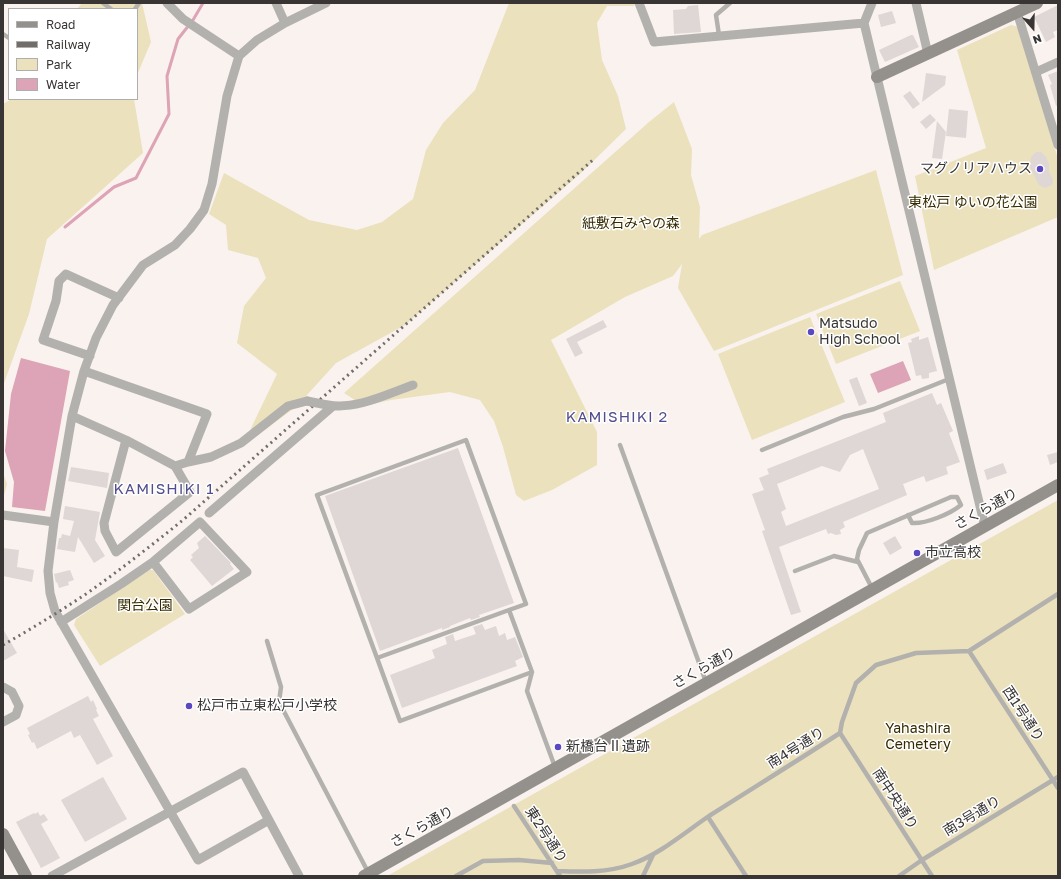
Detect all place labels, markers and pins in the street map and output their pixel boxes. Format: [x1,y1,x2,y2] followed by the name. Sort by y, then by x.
[920,161,1032,177] place label: マグノリアハウス
[1035,164,1045,174] marker: マグノリアハウス
[819,316,901,348] place label: Matsudo High School
[806,327,816,337] marker: Matsudo High School
[925,545,981,561] place label: 市立高校
[912,548,922,558] marker: 市立高校
[197,698,337,714] place label: 松戸市立東松戸小学校
[184,701,194,711] marker: 松戸市立東松戸小学校
[566,739,650,755] place label: 新橋台Ⅱ遺跡
[553,742,563,752] marker: 新橋台Ⅱ遺跡

